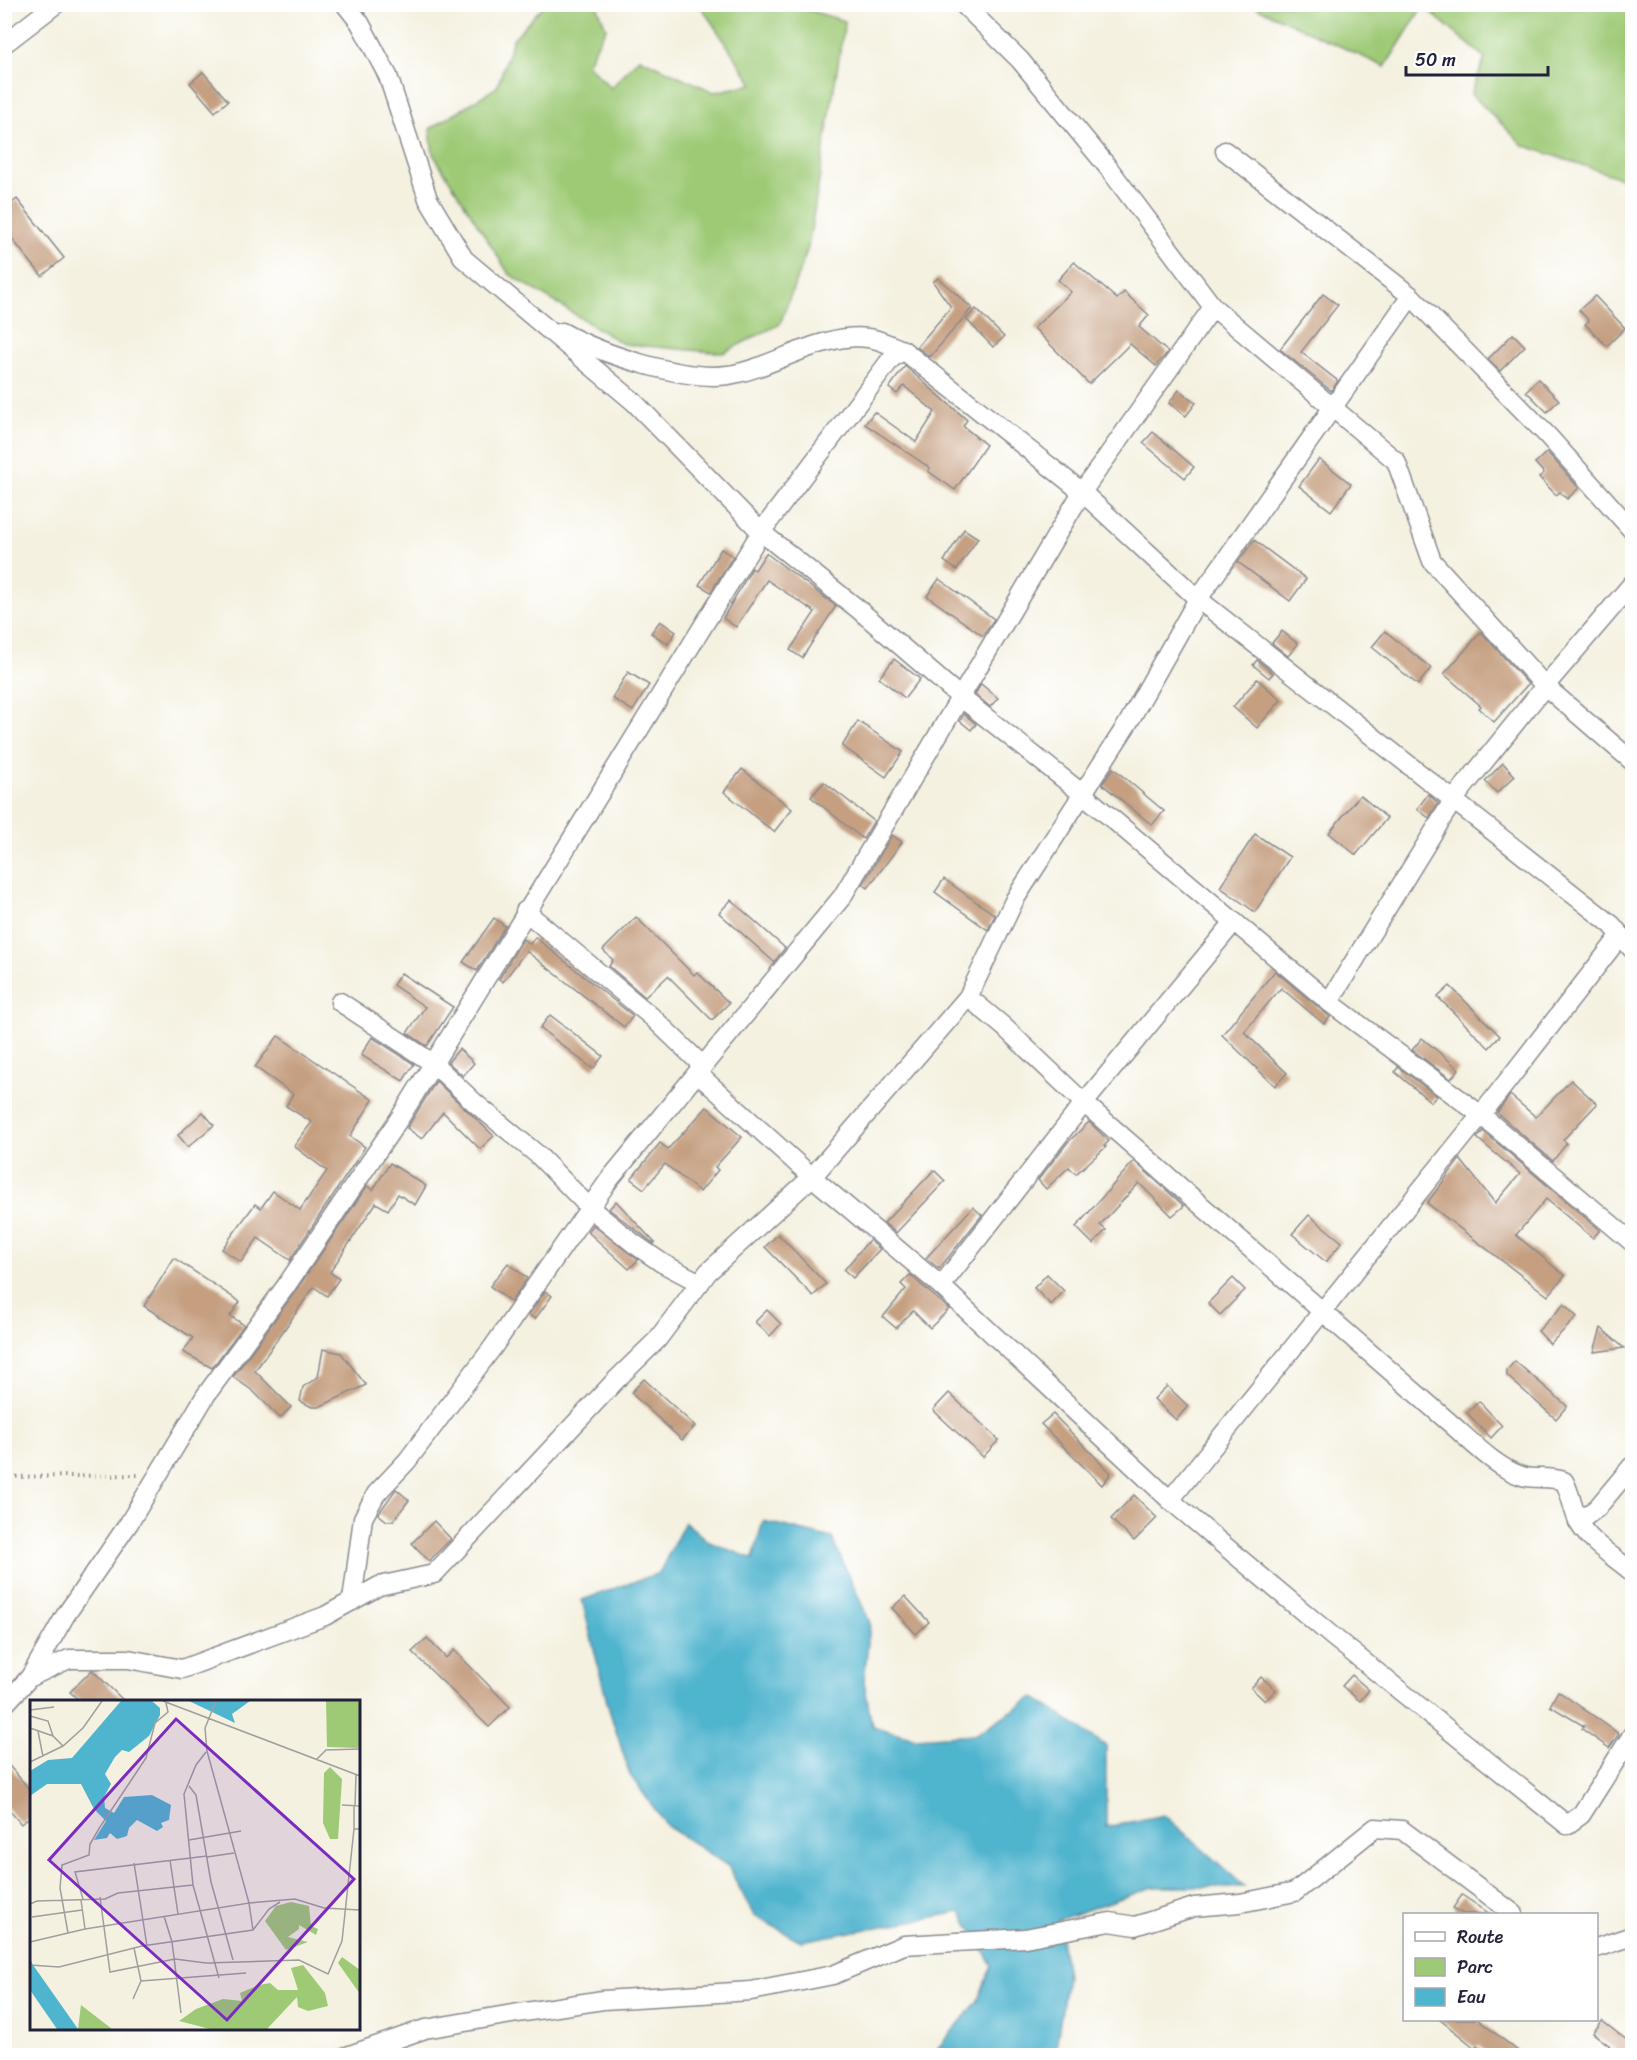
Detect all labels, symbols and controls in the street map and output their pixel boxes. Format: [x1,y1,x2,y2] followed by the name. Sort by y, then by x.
[1406,39,1548,77] scale bar
[1415,44,1456,76] text: 50 m
[30,1700,360,2030] inset map
[1403,1913,1598,2021] legend
[1457,1921,1504,1953] text: Route
[1457,1951,1493,1983] text: Parc
[1457,1981,1486,2013] text: Eau

